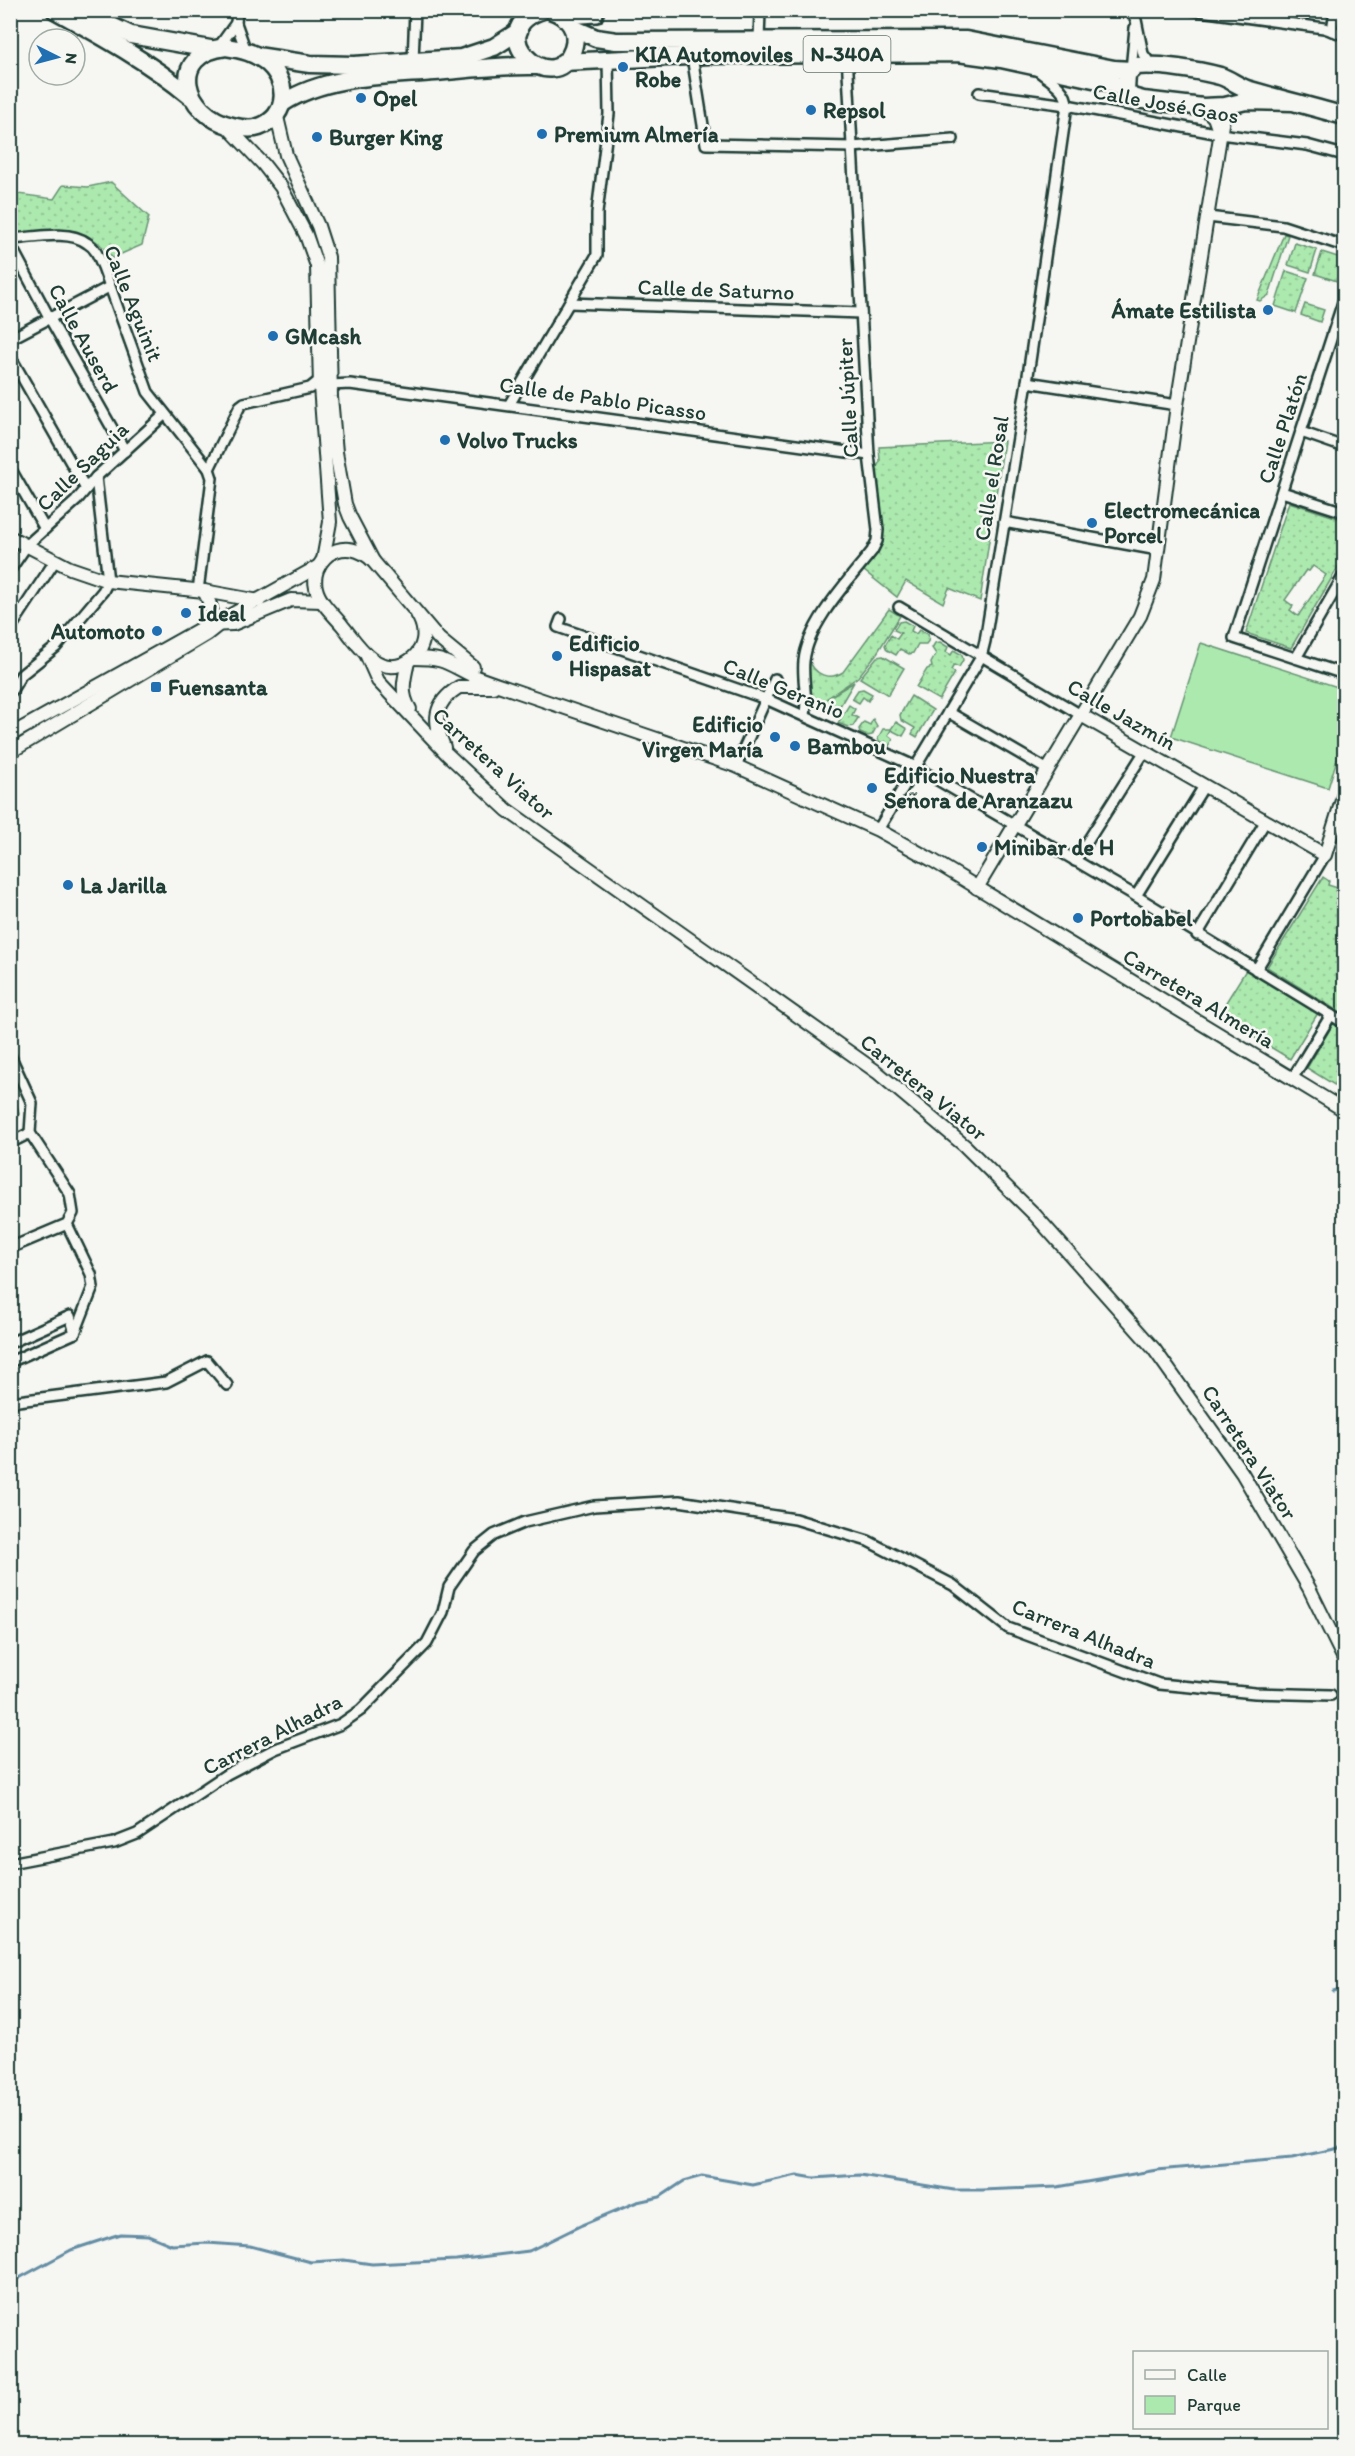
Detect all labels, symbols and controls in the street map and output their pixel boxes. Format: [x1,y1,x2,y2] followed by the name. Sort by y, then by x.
[27,27,87,87] north arrow
[804,36,890,72] road number: N-340A
[635,41,793,93] place label: KIA Automoviles Robe
[61,52,81,65] text: N
[616,60,630,74] marker: KIA Automoviles Robe
[1091,77,1241,130] street label: Calle José Gaos
[373,85,418,112] place label: Opel
[354,91,368,105] marker: Opel
[823,97,886,124] place label: Repsol
[804,103,818,117] marker: Repsol
[554,121,719,148] place label: Premium Almería
[329,124,443,151] place label: Burger King
[535,127,549,141] marker: Premium Almería
[310,130,324,144] marker: Burger King
[98,241,169,365] street label: Calle Aguinit
[637,273,795,306] street label: Calle de Saturno
[43,279,125,398] street label: Calle Auserd
[1111,297,1256,324] place label: Ámate Estilista
[1261,303,1275,317] marker: Ámate Estilista
[285,323,362,350] place label: GMcash
[266,329,280,343] marker: GMcash
[831,337,864,459] street label: Calle Júpiter
[1252,369,1313,487] street label: Calle Platón
[498,371,708,426] street label: Calle de Pablo Picasso
[968,413,1015,543] street label: Calle el Rosal
[31,415,134,517] street label: Calle Saguia
[457,427,578,454] place label: Volvo Trucks
[438,433,452,447] marker: Volvo Trucks
[1104,497,1260,549] place label: Electromecánica Porcel
[1085,516,1099,530] marker: Electromecánica Porcel
[198,600,247,627] place label: Ideal
[179,606,193,620] marker: Ideal
[50,618,145,645] place label: Automoto
[150,624,164,638] marker: Automoto
[569,630,652,682] place label: Edificio Hispasat
[550,649,564,663] marker: Edificio Hispasat
[719,652,849,725] street label: Calle Geranio
[1063,672,1181,757] street label: Calle Jazmín
[168,674,268,701] place label: Fuensanta
[149,680,163,694] marker: Fuensanta
[427,701,561,826] street label: Carretera Viator
[642,711,764,763] place label: Edificio Virgen María
[768,730,782,744] marker: Edificio Virgen María
[807,733,887,760] place label: Bambou
[788,739,802,753] marker: Bambou
[884,762,1073,814] place label: Edificio Nuestra Señora de Aranzazu
[865,781,879,795] marker: Edificio Nuestra Señora de Aranzazu
[994,834,1114,861] place label: Minibar de H
[975,840,989,854] marker: Minibar de H
[80,872,167,899] place label: La Jarilla
[61,878,75,892] marker: La Jarilla
[1090,905,1193,932] place label: Portobabel
[1071,911,1085,925] marker: Portobabel
[1118,943,1280,1055] street label: Carretera Almería
[855,1028,993,1147] street label: Carretera Viator
[1196,1380,1303,1525] street label: Carretera Viator
[1008,1592,1160,1675] street label: Carrera Alhadra
[198,1688,347,1781] street label: Carrera Alhadra
[1133,2351,1328,2429] legend
[1187,2364,1227,2386] text: Calle
[1187,2394,1241,2416] text: Parque

